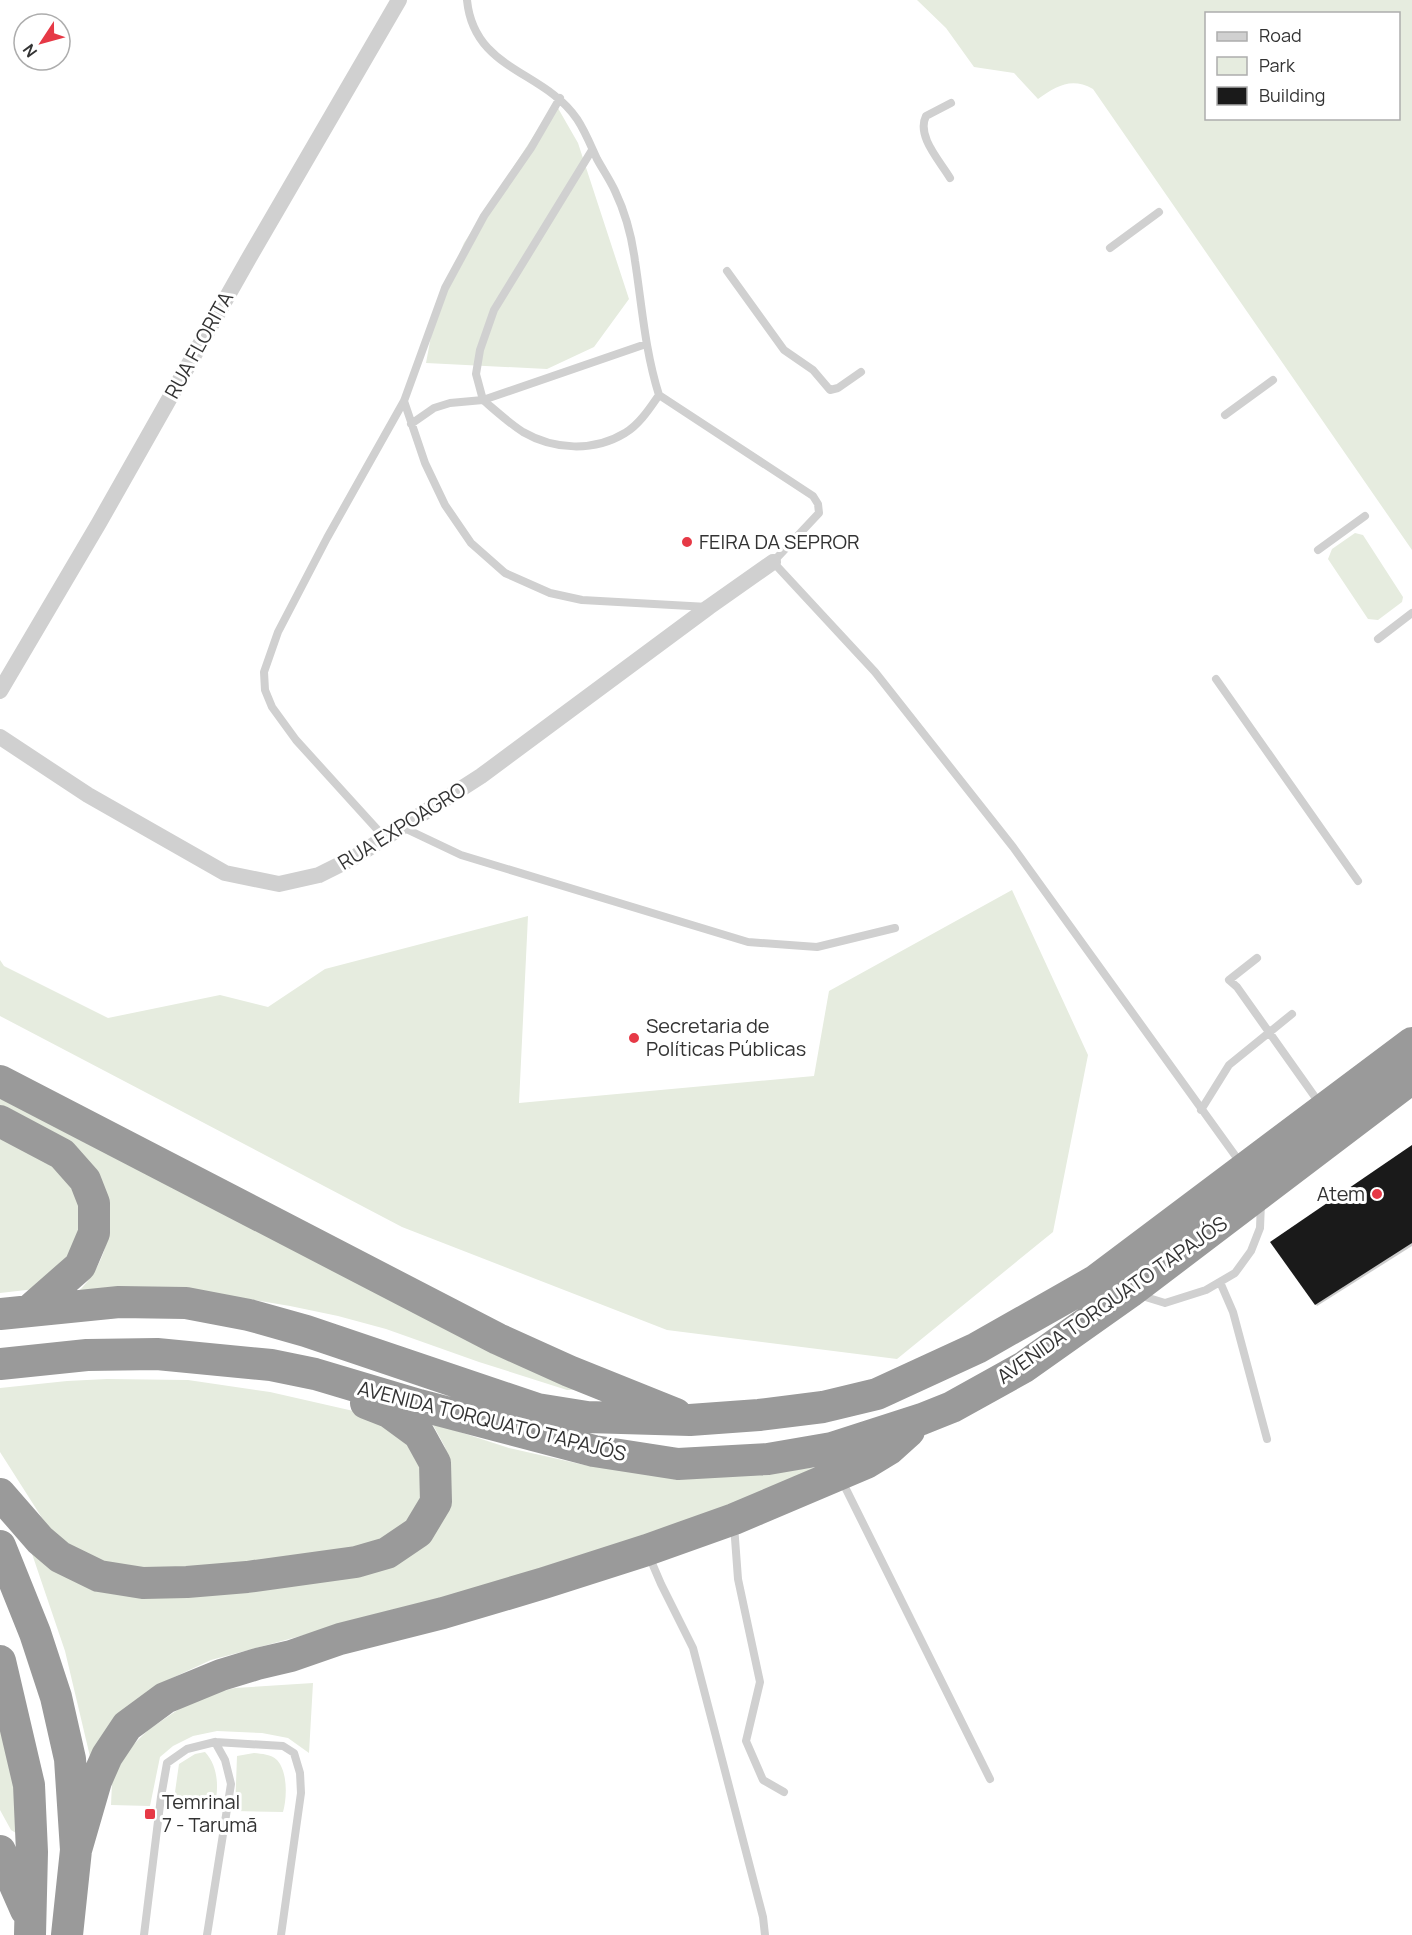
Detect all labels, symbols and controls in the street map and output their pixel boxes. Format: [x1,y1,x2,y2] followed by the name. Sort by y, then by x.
[12,12,72,72] north arrow
[1205,12,1400,120] legend
[1259,23,1302,47] text: Road
[18,40,42,62] text: N
[1259,53,1296,77] text: Park
[1259,83,1325,107] text: Building
[158,286,239,403] street label: RUA FLORITA
[699,528,860,555] place label: FEIRA DA SEPROR
[680,535,694,549] marker: FEIRA DA SEPROR
[333,775,471,876] street label: RUA EXPOAGRO
[646,1012,806,1062] place label: Secretaria de Políticas Públicas
[627,1031,641,1045] marker: Secretaria de Políticas Públicas
[1317,1180,1365,1207] place label: Atem
[1370,1187,1384,1201] marker: Atem
[991,1209,1232,1390] street label: AVENIDA TORQUATO TAPAJÓS
[355,1374,629,1467] street label: AVENIDA TORQUATO TAPAJÓS
[162,1788,257,1838] place label: Temrinal 7 - Tarumã
[143,1807,157,1821] marker: Temrinal 7 - Tarumã

